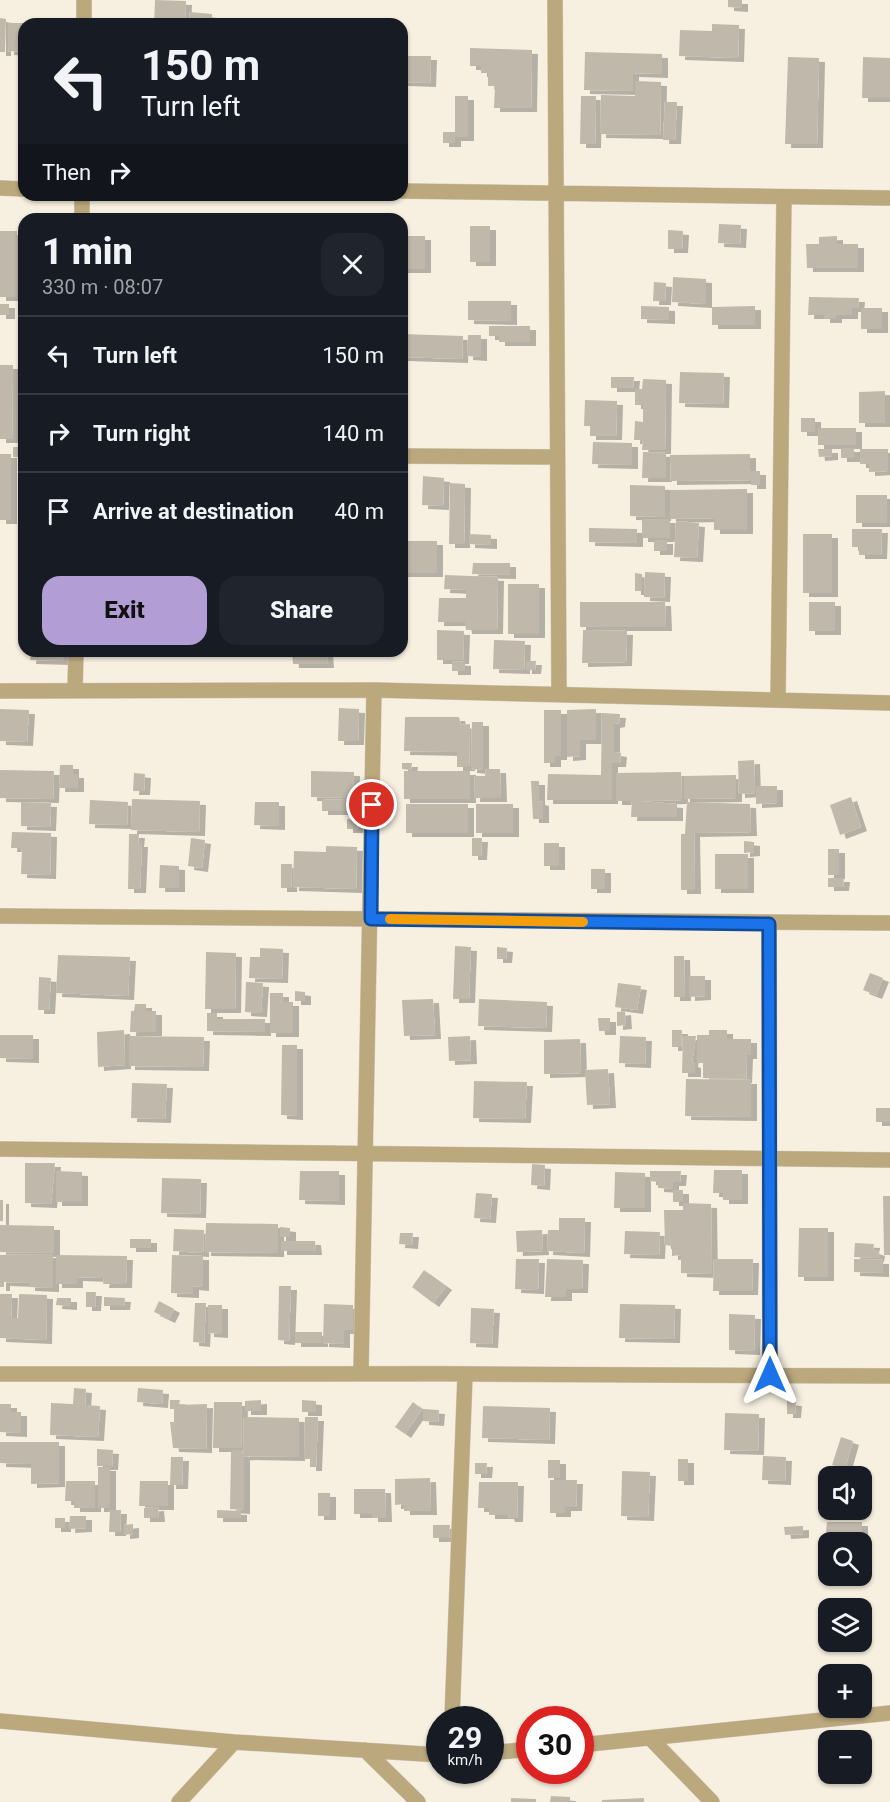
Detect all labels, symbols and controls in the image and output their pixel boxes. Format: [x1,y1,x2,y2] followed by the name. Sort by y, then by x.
[141,41,260,90] text: 150 m
[42,42,120,120] icon: left
[141,91,241,123] text: Turn left
[103,156,136,189] icon: right
[42,160,91,185] text: Then
[42,231,133,273] text: 1 min
[321,233,384,296] button: close
[42,275,163,299] text: 330 m · 08:07
[42,339,75,372] icon: left
[93,343,177,368] text: Turn left
[322,343,384,368] text: 150 m
[42,417,75,450] icon: right
[93,421,190,446] text: Turn right
[322,421,384,446] text: 140 m
[42,495,75,528] icon: arrive
[93,499,294,524] text: Arrive at destination
[335,499,384,524] text: 40 m
[42,576,207,645] button: Exit
[219,576,384,645] button: Share
[346,779,397,830] pin
[355,788,388,821] icon: arrive
[738,1343,802,1407] position arrow
[818,1466,872,1784] map controls
[818,1466,872,1520] button: sound
[818,1532,872,1586] button: search
[818,1598,872,1652] button: layers
[818,1664,872,1718] button: +
[516,1706,594,1784] speed limit sign: 30
[448,1720,482,1755] text: 29
[818,1730,872,1784] button: −
[447,1751,483,1769] text: km/h

